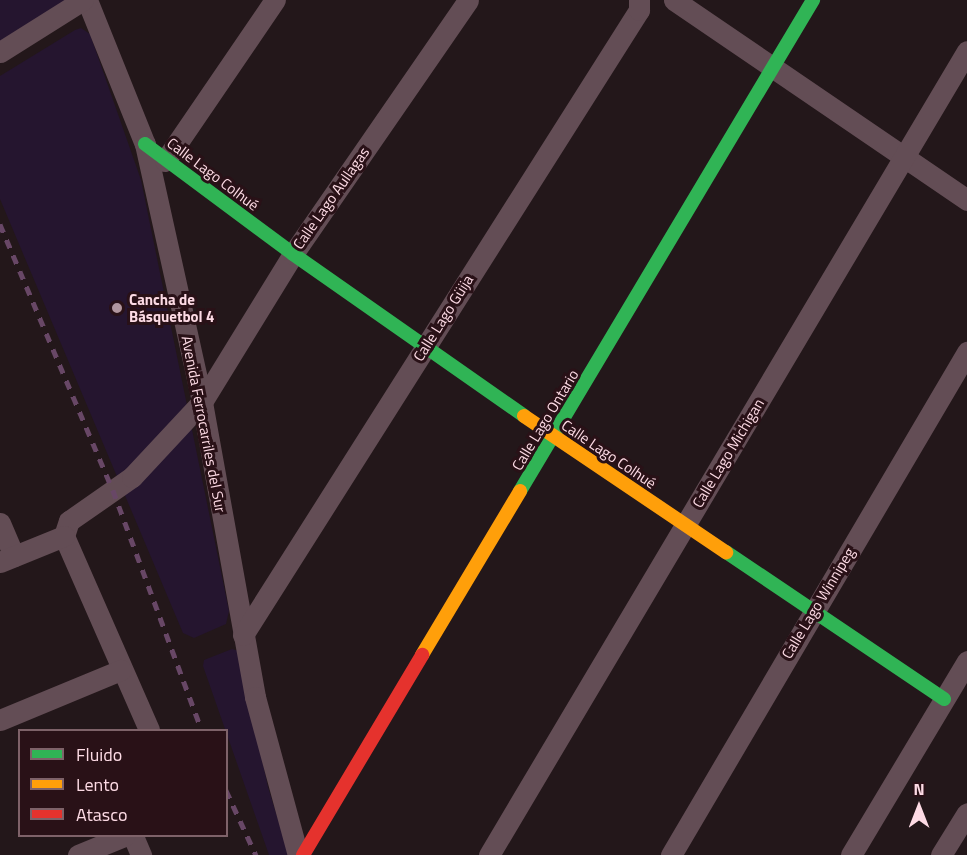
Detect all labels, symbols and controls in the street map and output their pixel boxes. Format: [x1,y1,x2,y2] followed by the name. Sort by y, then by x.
[164,134,262,214] street label: Calle Lago Colhué
[289,143,373,253] street label: Calle Lago Aullagas
[409,272,477,364] street label: Calle Lago Güija
[129,290,214,325] place label: Cancha de Básquetbol 4
[110,301,124,315] marker: Cancha de Básquetbol 4
[178,334,230,514] street label: Avenida Ferrocarriles del Sur
[508,366,582,474] street label: Calle Lago Ontario
[688,395,768,511] street label: Calle Lago Michigan
[558,416,660,492] street label: Calle Lago Colhué
[778,544,858,662] street label: Calle Lago Winnipeg
[18,729,228,837] legend
[76,741,122,768] text: Fluido
[76,771,119,798] text: Lento
[889,777,949,837] north arrow
[913,777,925,801] text: N
[76,801,127,828] text: Atasco

